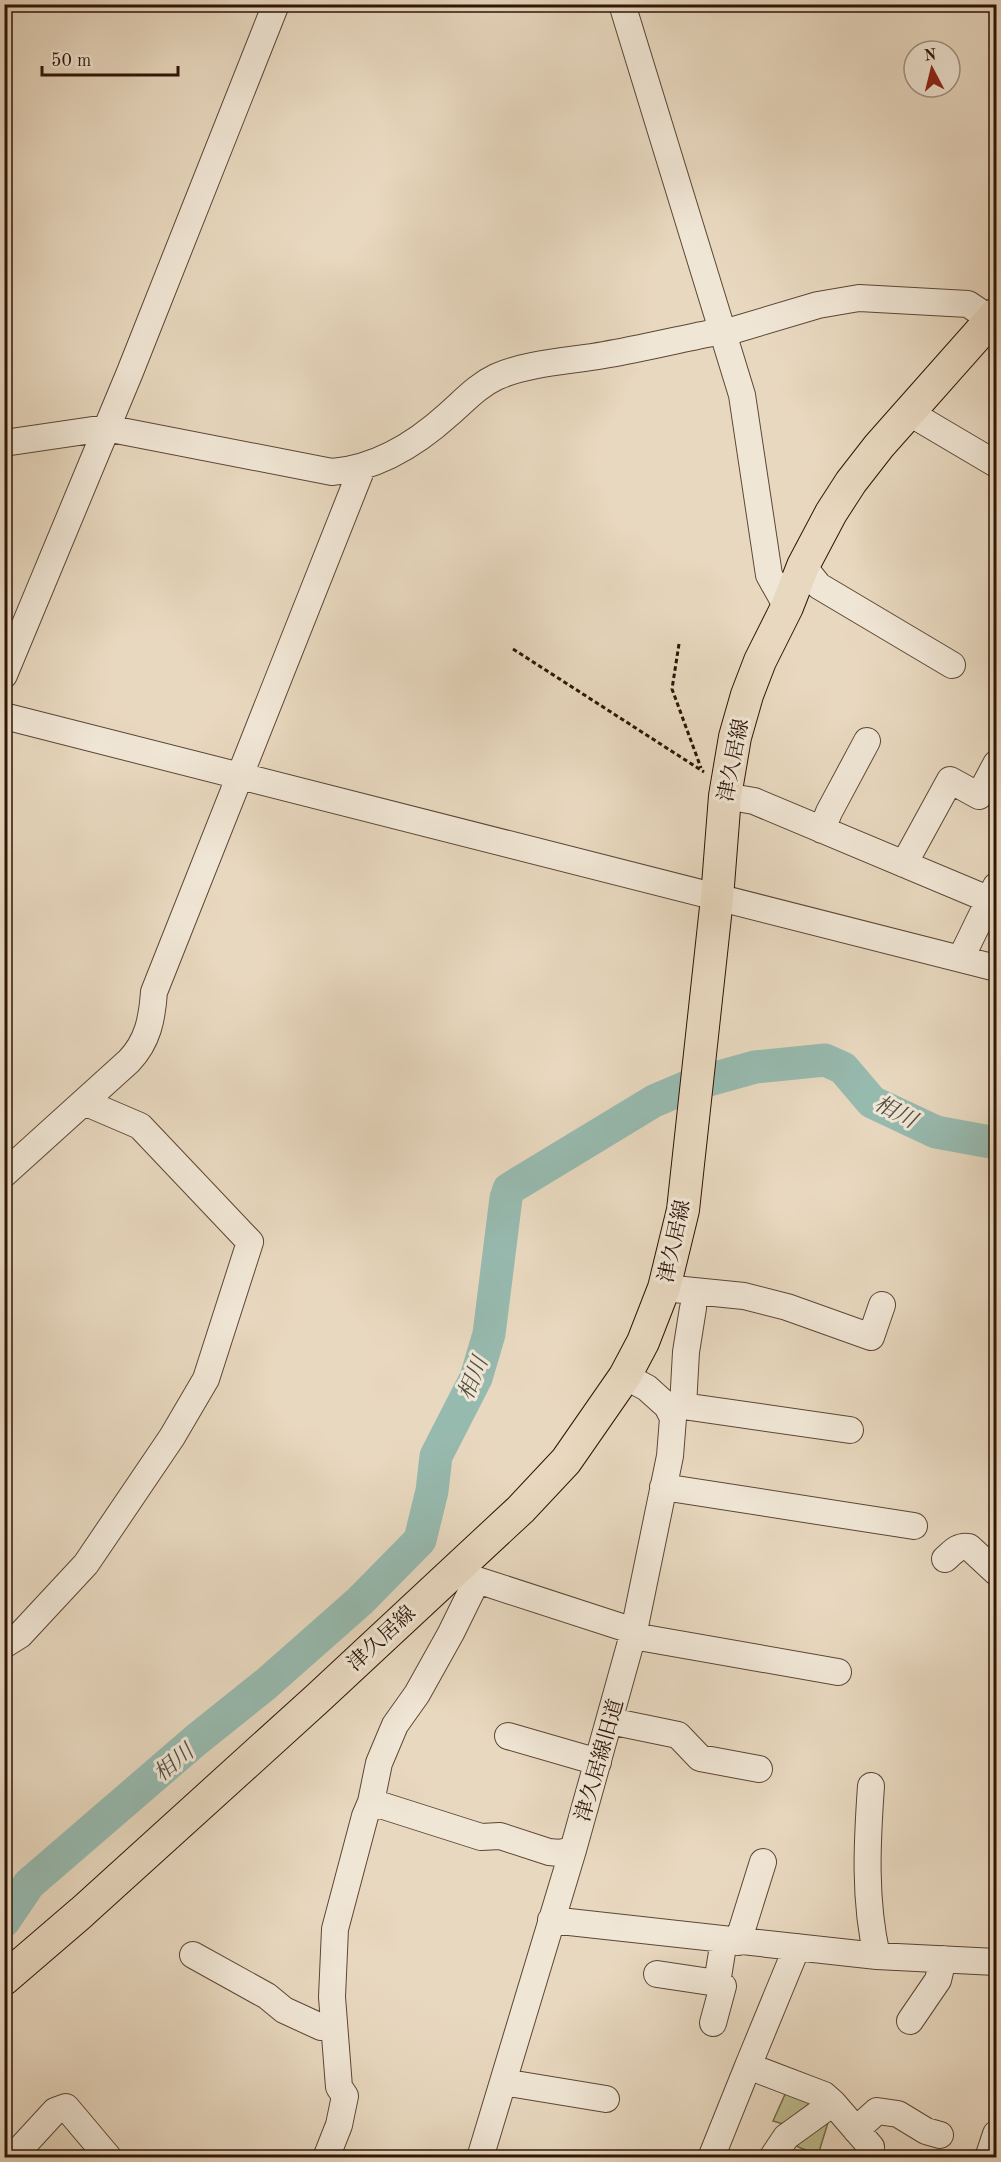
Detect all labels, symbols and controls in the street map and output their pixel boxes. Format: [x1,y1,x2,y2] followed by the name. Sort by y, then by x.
[42,39,178,77] scale bar
[902,39,962,99] north arrow
[923,47,938,65] text: N
[51,52,91,70] text: 50 m
[714,717,753,804] street label: 津久居線
[870,1091,922,1134] water label: 相川
[655,1198,694,1285] street label: 津久居線
[454,1352,493,1403] water label: 相川
[343,1601,420,1675] street label: 津久居線
[571,1696,628,1824] street label: 津久居線旧道
[149,1738,200,1786] water label: 相川

